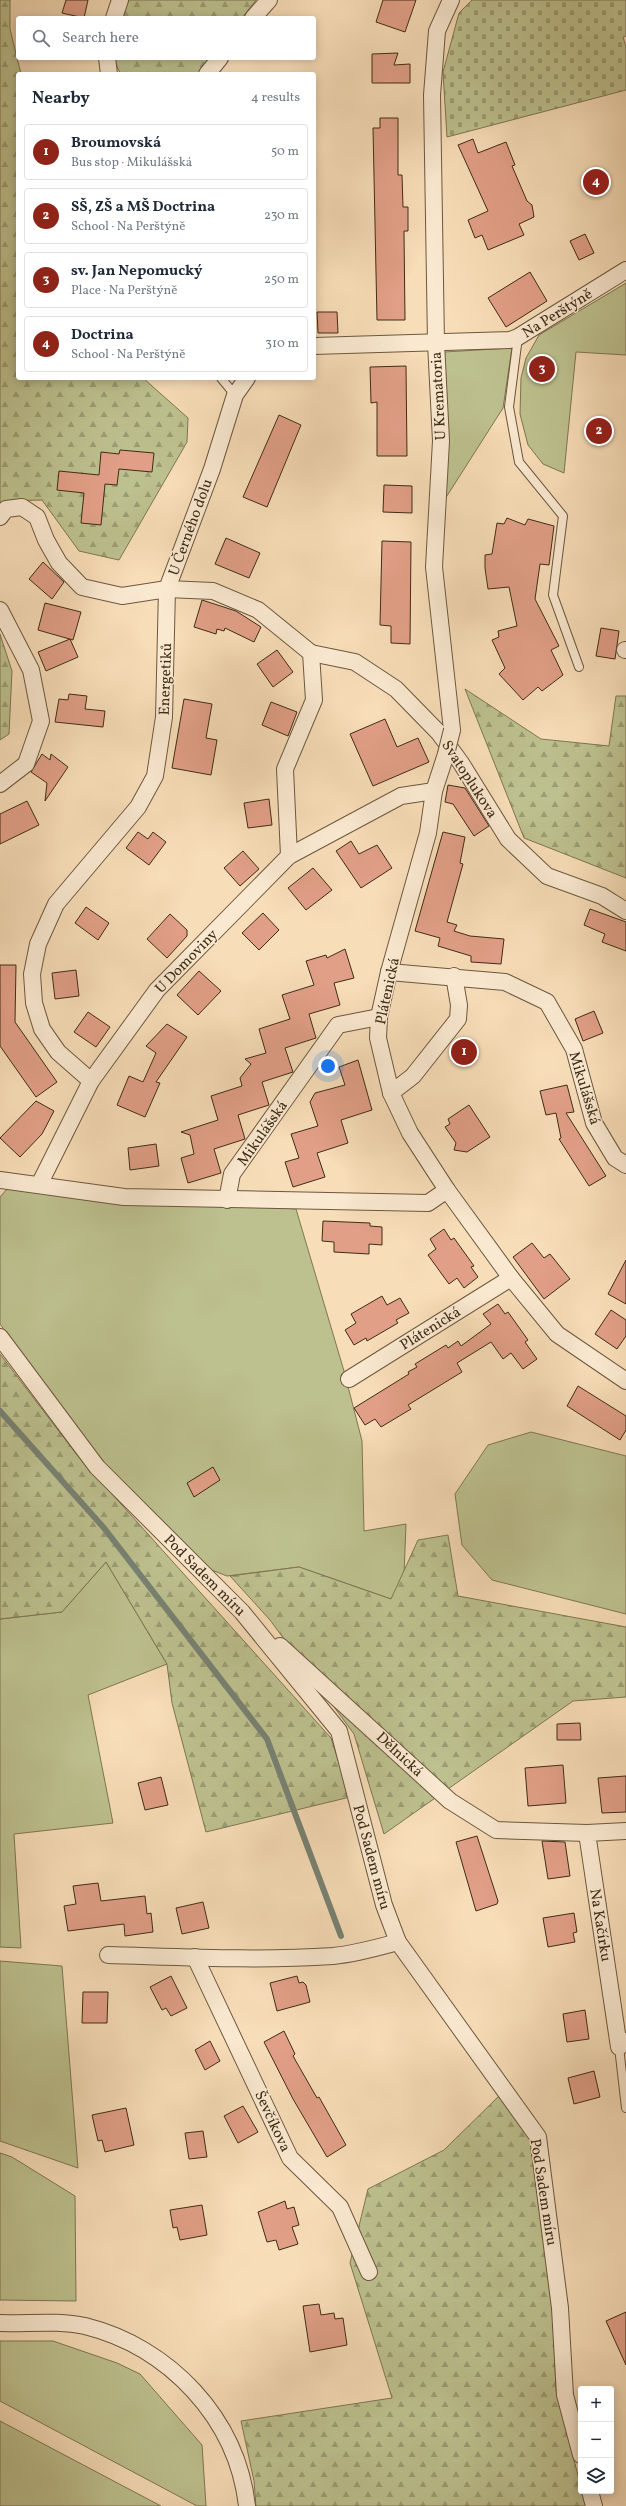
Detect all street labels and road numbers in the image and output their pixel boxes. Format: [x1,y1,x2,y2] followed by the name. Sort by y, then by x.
[519,284,597,344] street label: Na Perštýně
[427,351,452,441] street label: U Krematoria
[164,476,219,579] street label: U Černého dolu
[155,642,178,716] street label: Energetiků
[436,737,502,823] street label: Svatoplukova
[151,925,223,999] street label: U Domoviny
[371,956,406,1027] street label: Plátenická
[562,1049,605,1128] street label: Mikulášská
[233,1097,294,1171] street label: Mikulášská
[396,1302,465,1356] street label: Plátenická
[158,1530,250,1622] street label: Pod Sadem míru
[371,1728,427,1783] street label: Dělnická
[346,1803,395,1912] street label: Pod Sadem míru
[583,1887,616,1963] street label: Na Kačírku
[248,2088,295,2156] street label: Ševčíkova
[524,2137,561,2247] street label: Pod Sadem míru

